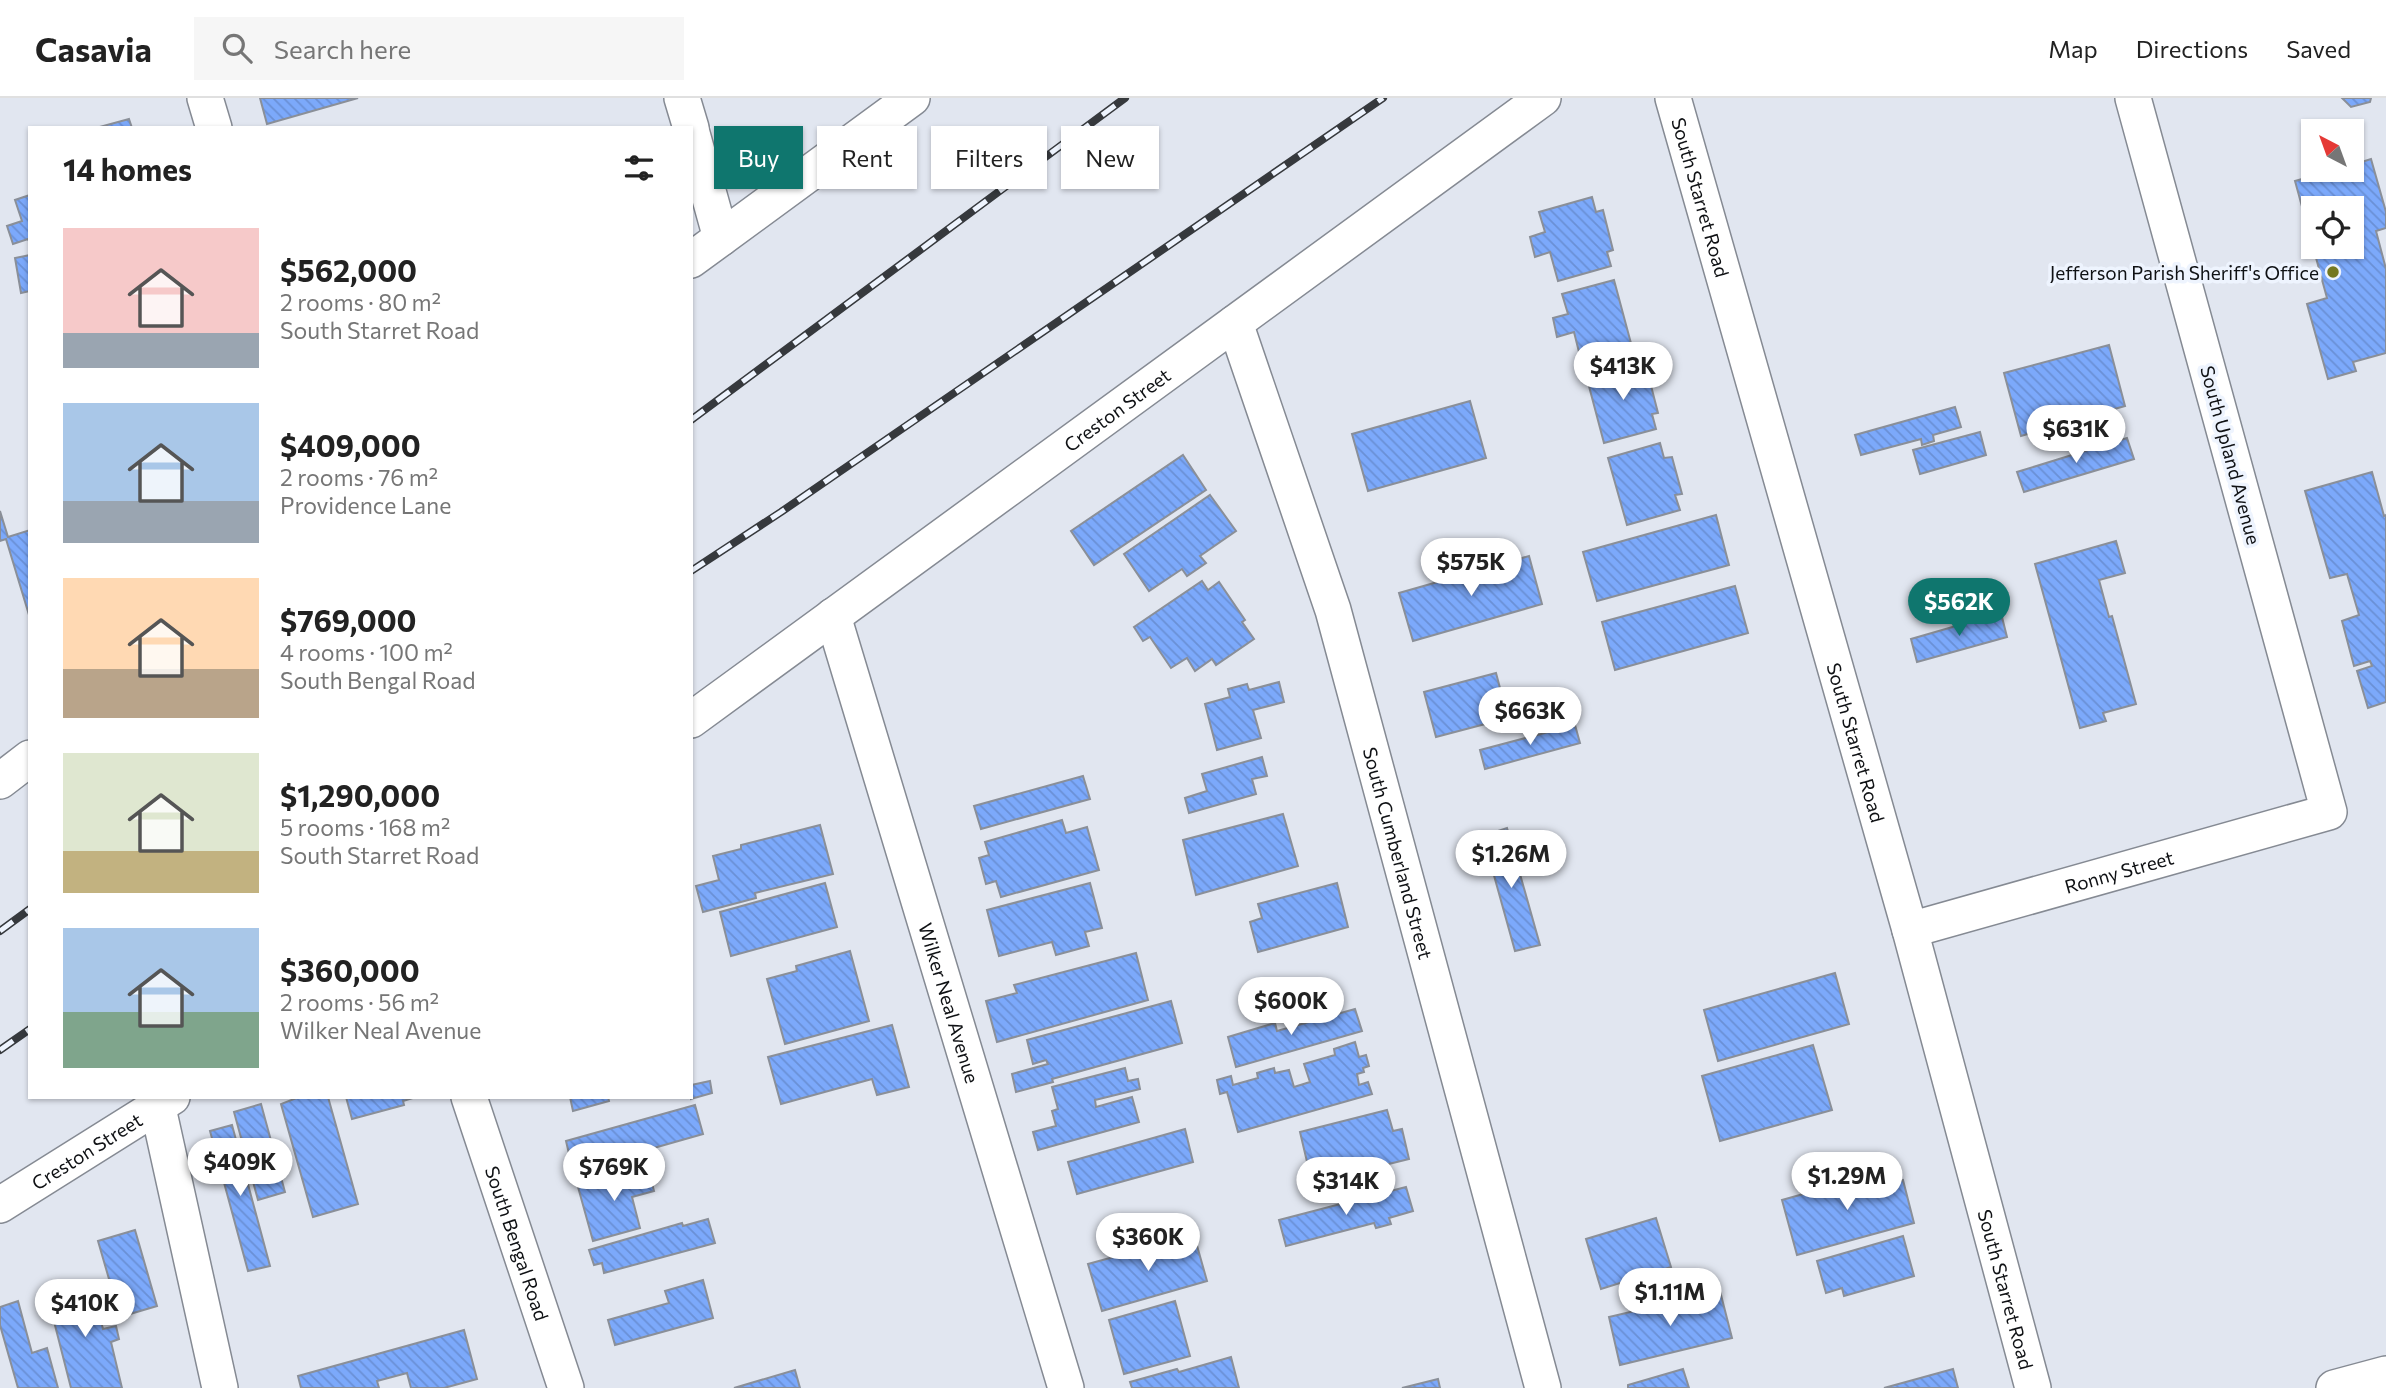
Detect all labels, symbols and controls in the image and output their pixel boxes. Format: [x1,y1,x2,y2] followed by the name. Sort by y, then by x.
[194,17,684,80] search box
[35,28,152,69] text: Casavia
[218,29,256,67] icon: search
[274,33,411,64] text: Search here
[2048,34,2098,63] text: Map
[2136,34,2248,63] text: Directions
[2286,34,2351,63] text: Saved
[1668,115,1735,279] street label: South Starret Road
[2301,119,2364,182] north arrow
[2301,119,2364,259] map controls
[714,126,803,189] chip: Buy
[817,126,917,189] chip: Rent
[931,126,1047,189] chip: Filters
[1061,126,1159,189] chip: New
[620,149,658,187] icon: filters
[63,150,192,187] text: 14 homes
[2301,196,2364,259] button: locate
[280,251,417,288] text: $562,000
[119,256,203,340] icon: home
[2050,261,2319,284] place label: Jefferson Parish Sheriff's Office
[2325,264,2341,280] marker: Jefferson Parish Sheriff's Office
[280,288,441,316] text: 2 rooms · 80 m²
[280,316,479,344] text: South Starret Road
[1574,342,1672,402] pin: $413K
[1590,351,1656,379] text: $413K
[1059,363,1175,456] street label: Creston Street
[2196,363,2266,547] street label: South Upland Avenue
[2027,406,2125,465] pin: $631K
[2042,414,2110,442] text: $631K
[280,426,421,463] text: $409,000
[119,431,203,515] icon: home
[280,463,438,491] text: 2 rooms · 76 m²
[280,491,451,519] text: Providence Lane
[1422,538,1520,598] pin: $575K
[1437,547,1505,575] text: $575K
[1910,578,2008,638] pin: $562K
[1924,587,1994,615] text: $562K
[280,601,417,638] text: $769,000
[119,606,203,690] icon: home
[280,638,453,666] text: 4 rooms · 100 m²
[1823,660,1890,825] street label: South Starret Road
[280,666,476,694] text: South Bengal Road
[1481,688,1579,747] pin: $663K
[1495,696,1565,724] text: $663K
[1359,745,1438,962] street label: South Cumberland Street
[280,776,440,813] text: $1,290,000
[119,781,203,865] icon: home
[280,813,450,841] text: 5 rooms · 168 m²
[1454,830,1568,890] pin: $1.26M
[1472,839,1551,867] text: $1.26M
[280,841,479,869] text: South Starret Road
[2062,845,2176,897] street label: Ronny Street
[915,920,985,1086] street label: Wilker Neal Avenue
[280,951,420,988] text: $360,000
[119,956,203,1040] icon: home
[1242,978,1340,1037] pin: $600K
[1254,986,1328,1014] text: $600K
[280,988,439,1016] text: 2 rooms · 56 m²
[280,1016,481,1044] text: Wilker Neal Avenue
[27,1107,146,1194] street label: Creston Street
[191,1138,289,1198] pin: $409K
[565,1144,663,1203] pin: $769K
[204,1147,276,1175] text: $409K
[579,1152,649,1180] text: $769K
[1790,1152,1904,1212] pin: $1.29M
[1297,1158,1395,1217] pin: $314K
[1808,1161,1887,1189] text: $1.29M
[481,1163,554,1323] street label: South Bengal Road
[1312,1166,1380,1194] text: $314K
[1974,1207,2039,1372] street label: South Starret Road
[1099,1214,1197,1273] pin: $360K
[1112,1222,1184,1250] text: $360K
[1613,1268,1727,1328] pin: $1.11M
[1635,1277,1705,1305] text: $1.11M
[36,1280,134,1339] pin: $410K
[51,1288,119,1316] text: $410K

